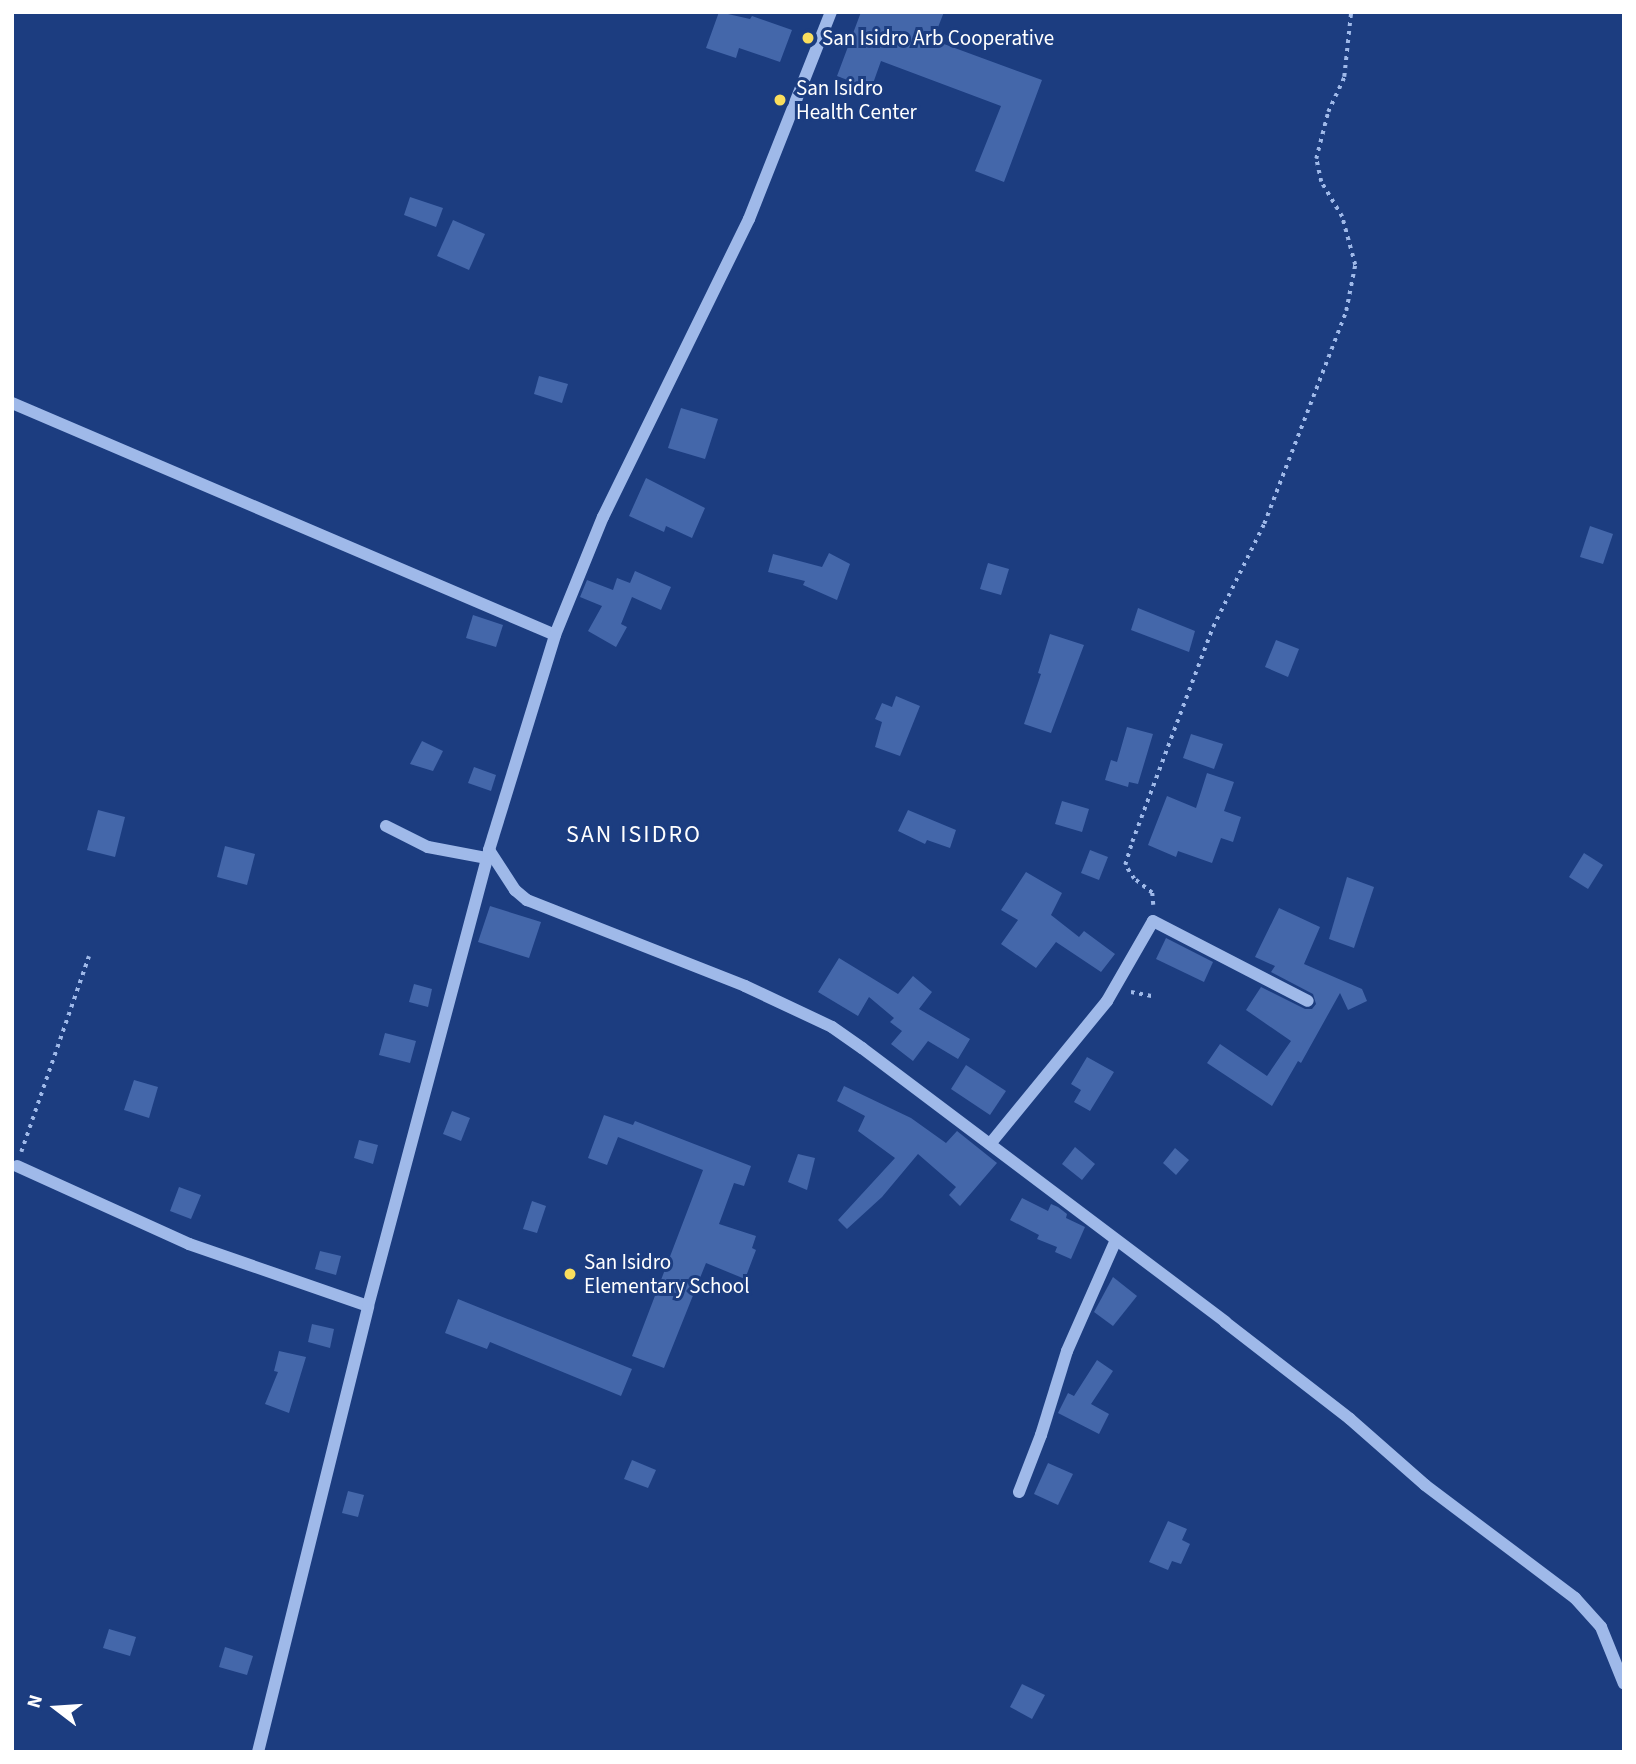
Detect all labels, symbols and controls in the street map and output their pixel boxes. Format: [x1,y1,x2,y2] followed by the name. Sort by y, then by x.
[822,25,1054,51] place label: San Isidro Arb Cooperative
[800,30,816,46] marker: San Isidro Arb Cooperative
[796,75,917,125] place label: San Isidro Health Center
[770,90,790,110] marker: San Isidro Health Center
[567,821,701,849] district label: SAN ISIDRO
[584,1249,750,1299] place label: San Isidro Elementary School
[562,1266,578,1282] marker: San Isidro Elementary School
[21,1673,91,1743] north arrow
[21,1692,50,1712] text: N

